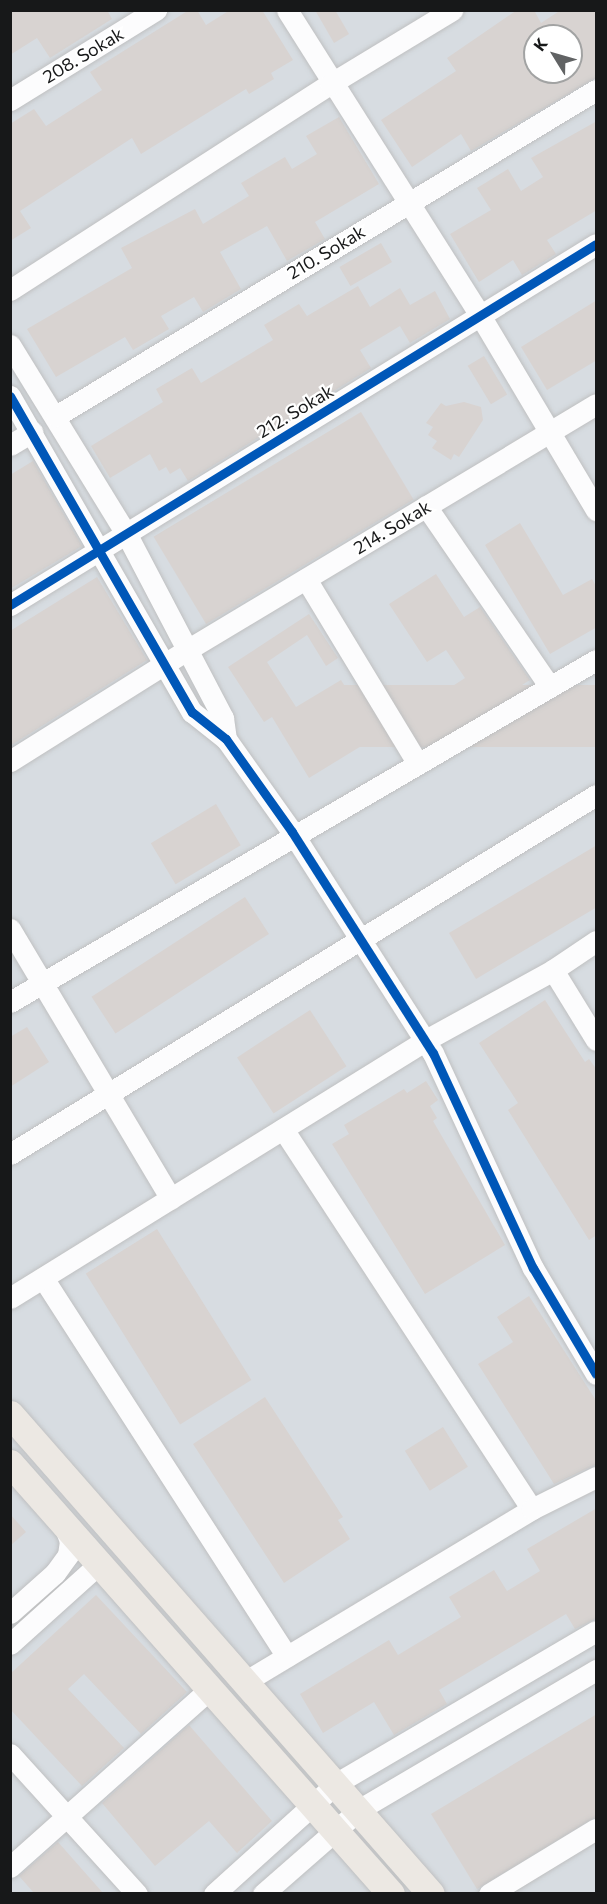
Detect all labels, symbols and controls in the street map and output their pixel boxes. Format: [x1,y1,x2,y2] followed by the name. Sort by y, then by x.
[39,23,127,87] street label: 208. Sokak
[523,24,583,84] north arrow
[529,34,551,54] text: K
[283,220,369,284] street label: 210. Sokak
[253,380,337,442] street label: 212. Sokak
[349,496,435,558] street label: 214. Sokak

